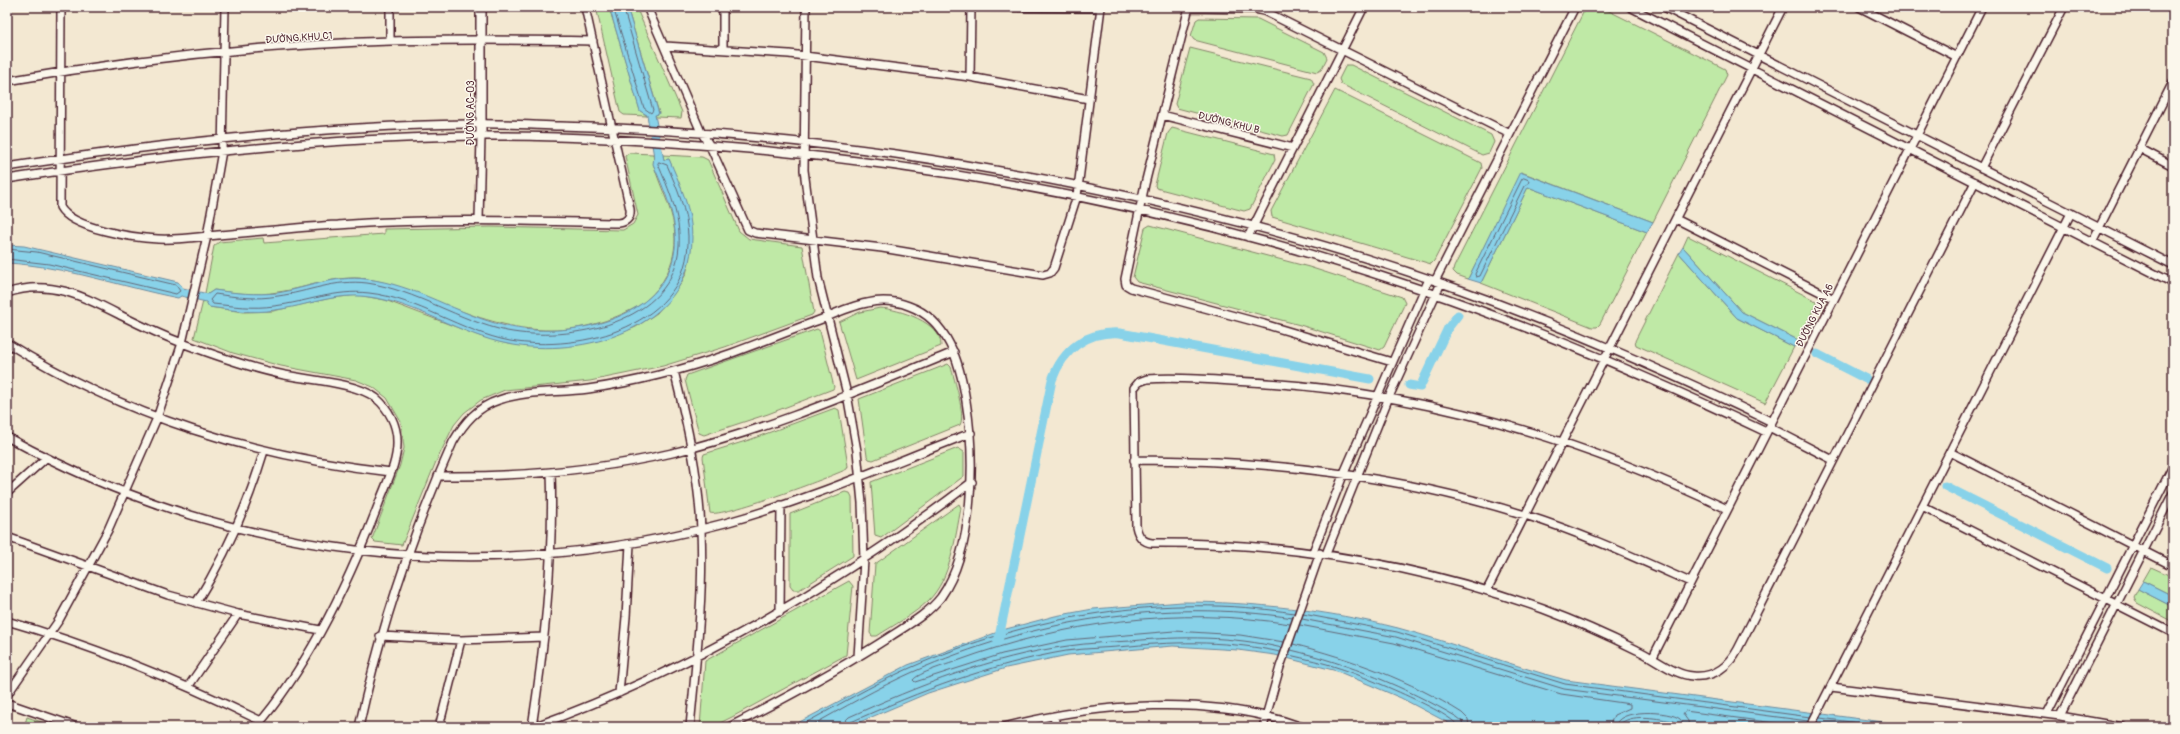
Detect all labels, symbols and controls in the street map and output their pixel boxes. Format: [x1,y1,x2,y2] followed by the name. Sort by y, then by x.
[265,29,333,46] street label: ĐƯỜNG KHU C1
[464,80,477,146] street label: ĐƯỜNG AC-03
[1197,109,1261,136] street label: ĐƯỜNG KHU B
[1793,281,1836,349] street label: ĐƯỜNG KUA A6

